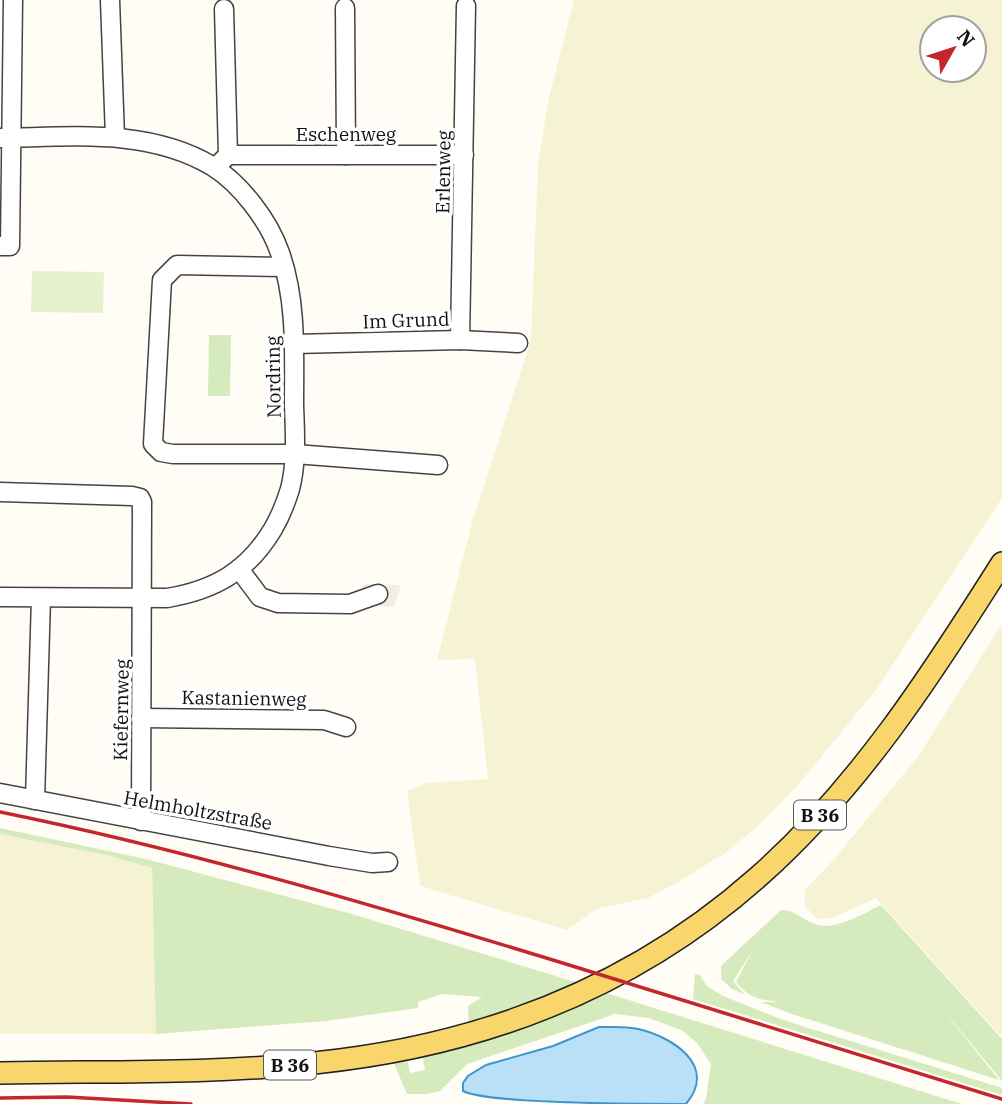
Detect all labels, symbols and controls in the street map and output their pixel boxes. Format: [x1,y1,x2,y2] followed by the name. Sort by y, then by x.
[918,14,988,84] north arrow
[952,25,980,52] text: N
[296,122,397,146] street label: Eschenweg
[430,129,456,214] street label: Erlenweg
[362,306,450,334] street label: Im Grund
[260,335,286,418] street label: Nordring
[108,658,134,761] street label: Kiefernweg
[181,685,307,711] street label: Kastanienweg
[122,785,274,835] street label: Helmholtzstraße
[794,800,846,830] road number: B 36
[264,1050,316,1080] road number: B 36

